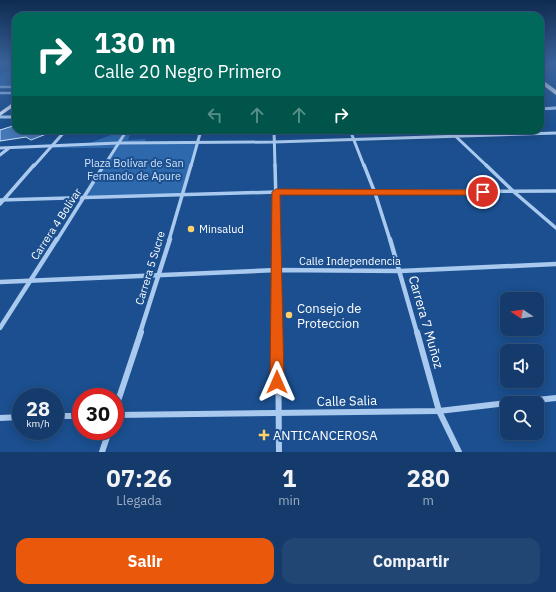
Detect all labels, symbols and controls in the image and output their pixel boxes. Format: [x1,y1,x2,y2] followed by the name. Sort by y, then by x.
[94,24,176,61] text: 130 m
[28,28,80,80] icon: right
[94,60,281,83] text: Calle 20 Negro Primero
[204,104,226,126] icon: left
[246,104,268,126] icon: ahead
[288,104,310,126] icon: ahead
[330,104,352,126] icon: right
[84,156,184,183] park label: Plaza Bolívar de San Fernando de Apure
[466,175,500,209] pin
[472,181,494,203] icon: arrive
[28,185,84,263] street label: Carrera 4 Bolívar
[199,222,244,236] place label: Minsalud
[186,224,196,234] marker: Minsalud
[132,229,168,307] street label: Carrera 5 Sucre
[299,254,401,268] street label: Calle Independencia
[405,274,447,370] street label: Carrera 7 Muñoz
[500,292,544,336] north arrow
[500,292,544,440] map controls
[297,300,361,332] place label: Consejo de Proteccion
[284,310,294,320] marker: Consejo de Proteccion
[500,344,544,388] button: sound
[256,361,298,403] position arrow
[72,388,124,440] speed limit sign: 30
[317,392,377,410] street label: Calle Salia
[26,395,50,422] text: 28
[500,396,544,440] button: search
[26,417,50,430] text: km/h
[273,427,378,444] place label: ANTICANCEROSA
[258,429,270,441] marker: ANTICANCEROSA
[106,462,172,494] text: 07:26
[282,462,296,494] text: 1
[406,462,450,494] text: 280
[116,492,162,509] text: Llegada
[278,492,300,509] text: min
[422,492,434,509] text: m
[16,538,274,584] button: Salir
[282,538,540,584] button: Compartir

